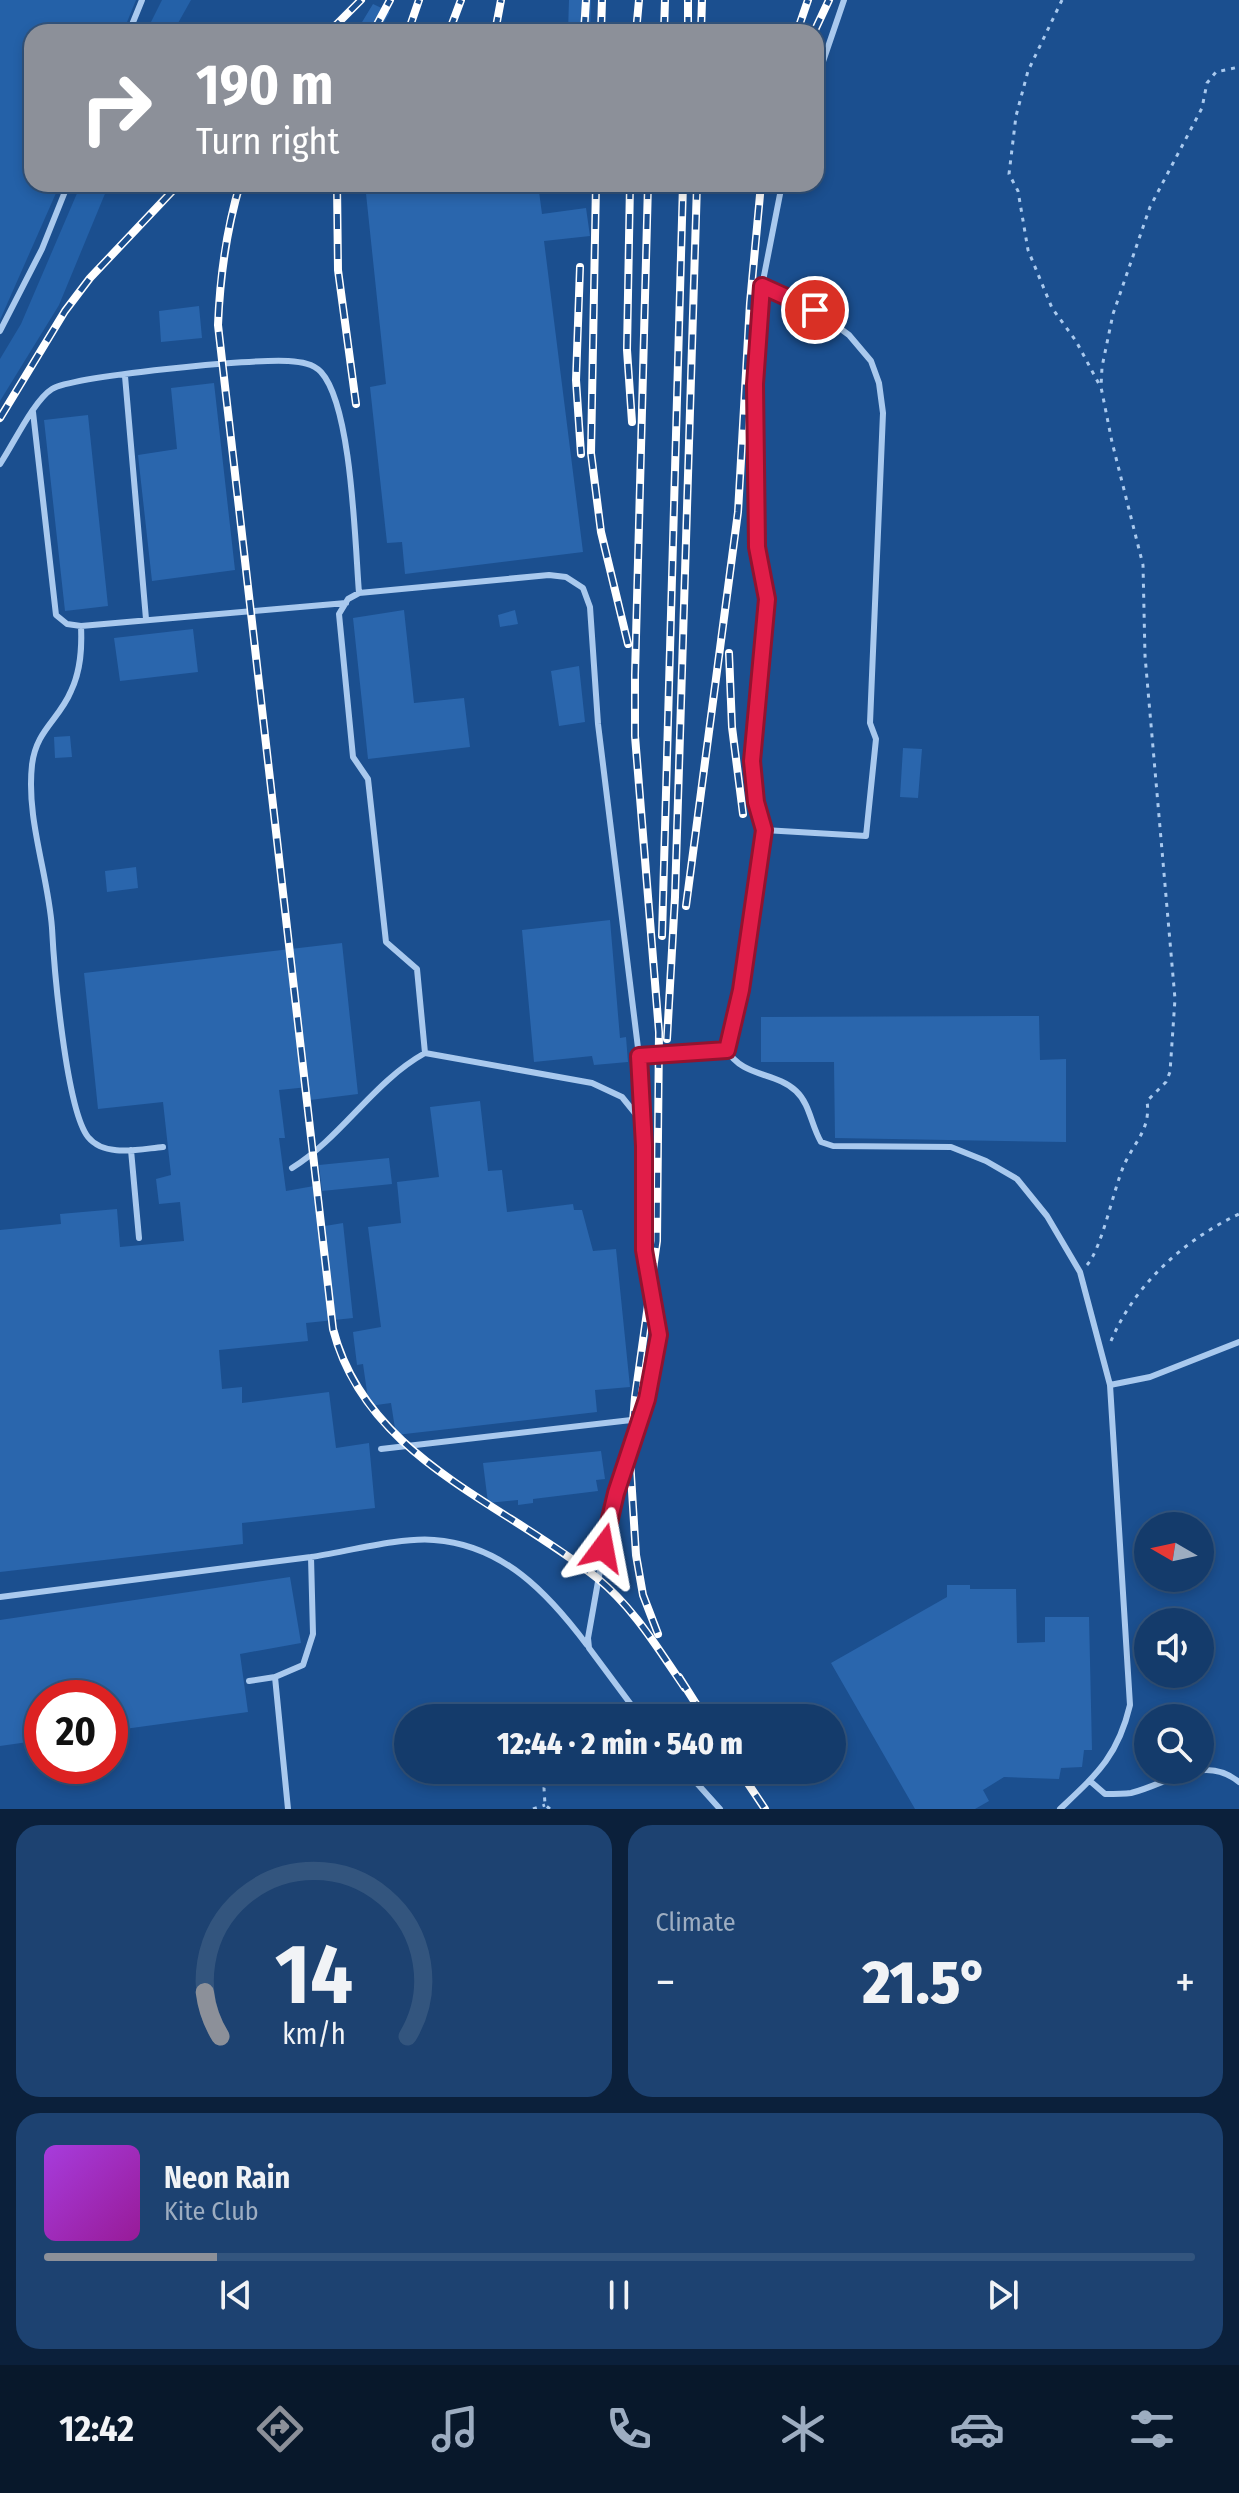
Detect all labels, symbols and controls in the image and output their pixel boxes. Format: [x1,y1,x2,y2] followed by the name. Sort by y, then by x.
[196,52,334,119] text: 190 m
[64,56,168,160] icon: right
[196,120,339,164] text: Turn right
[781,276,849,344] pin
[793,288,837,332] icon: arrive
[561,1506,645,1590] position arrow
[1134,1512,1214,1592] north arrow
[1134,1512,1214,1784] map controls
[1134,1608,1214,1688] button: sound
[24,1680,128,1784] speed limit sign: 20
[1134,1704,1214,1784] button: search
[497,1726,743,1762] text: 12:44 · 2 min · 540 m
[656,1907,736,1938] text: Climate
[275,1925,353,2025] text: 14
[863,1947,988,2019] text: 21.5°
[656,1956,675,2009] text: −
[1175,1956,1195,2009] text: +
[282,2017,346,2052] text: km/h
[164,2160,290,2196] text: Neon Rain
[164,2196,259,2227] text: Kite Club
[214,2273,258,2317] icon: previous
[597,2273,641,2317] icon: pause
[981,2273,1025,2317] icon: next
[252,2401,308,2457] icon: directions
[427,2401,483,2457] icon: music
[601,2401,657,2457] icon: phone
[775,2401,831,2457] icon: climate
[949,2401,1005,2457] icon: car
[1124,2401,1180,2457] icon: filters
[59,2407,134,2451] text: 12:42

